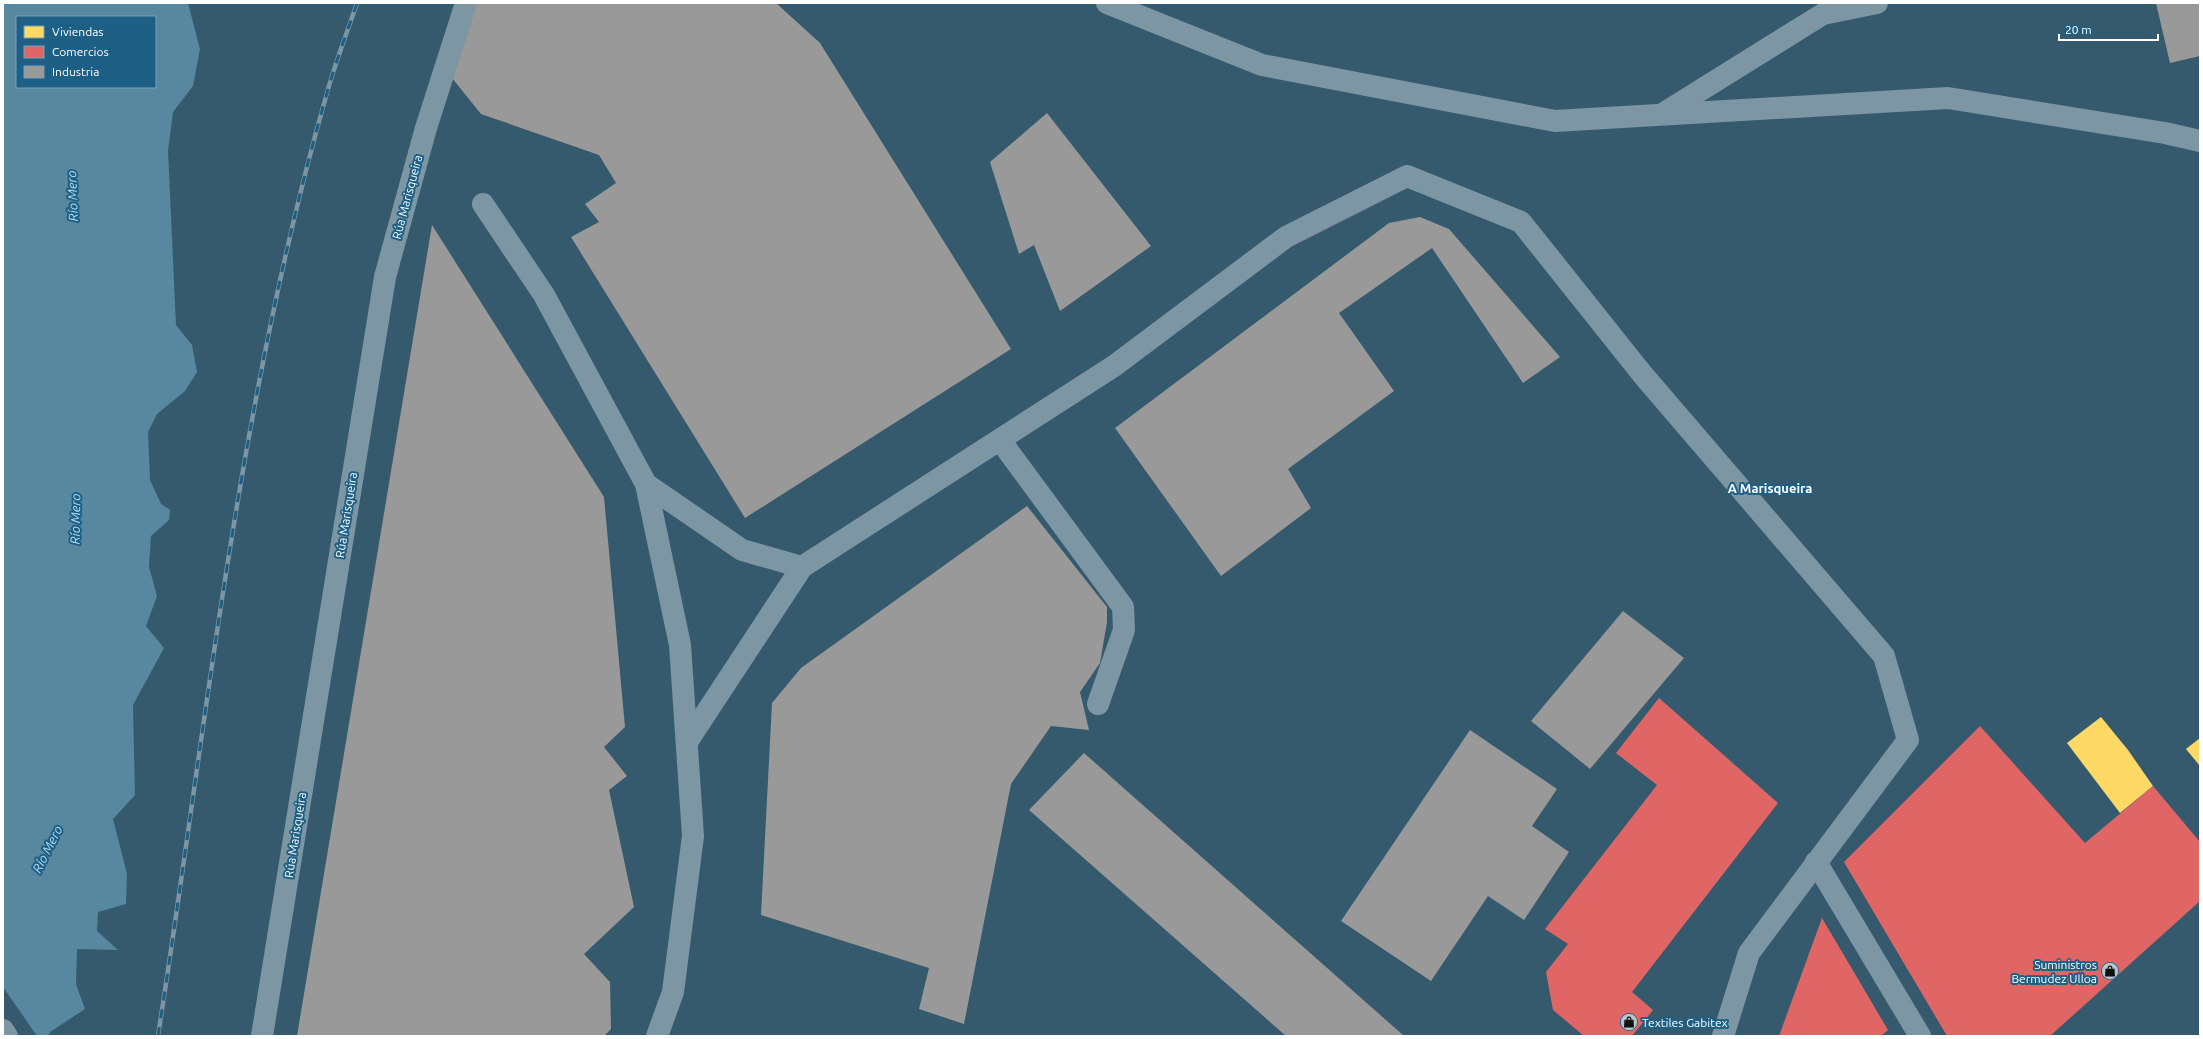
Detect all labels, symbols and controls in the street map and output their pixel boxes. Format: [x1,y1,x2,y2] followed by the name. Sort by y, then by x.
[16,16,156,88] legend
[2059,16,2158,42] scale bar
[2065,23,2092,36] text: 20 m
[52,25,104,38] text: Viviendas
[52,45,109,58] text: Comercios
[52,65,99,78] text: Industria
[390,153,424,241] street label: Rúa Marisqueira
[64,170,80,222] water label: Río Mero
[333,471,359,559] street label: Rúa Marisqueira
[1728,481,1812,495] district label: A Marisqueira
[68,493,82,545] water label: Río Mero
[282,791,308,879] street label: Rúa Marisqueira
[29,823,65,875] water label: Río Mero
[2011,958,2097,985] place label: Suministros Bermudez Ulloa
[2100,961,2120,981] shop icon: Suministros Bermudez Ulloa
[1619,1012,1639,1032] shop icon: Textiles Gabitex
[1642,1016,1728,1029] place label: Textiles Gabitex

